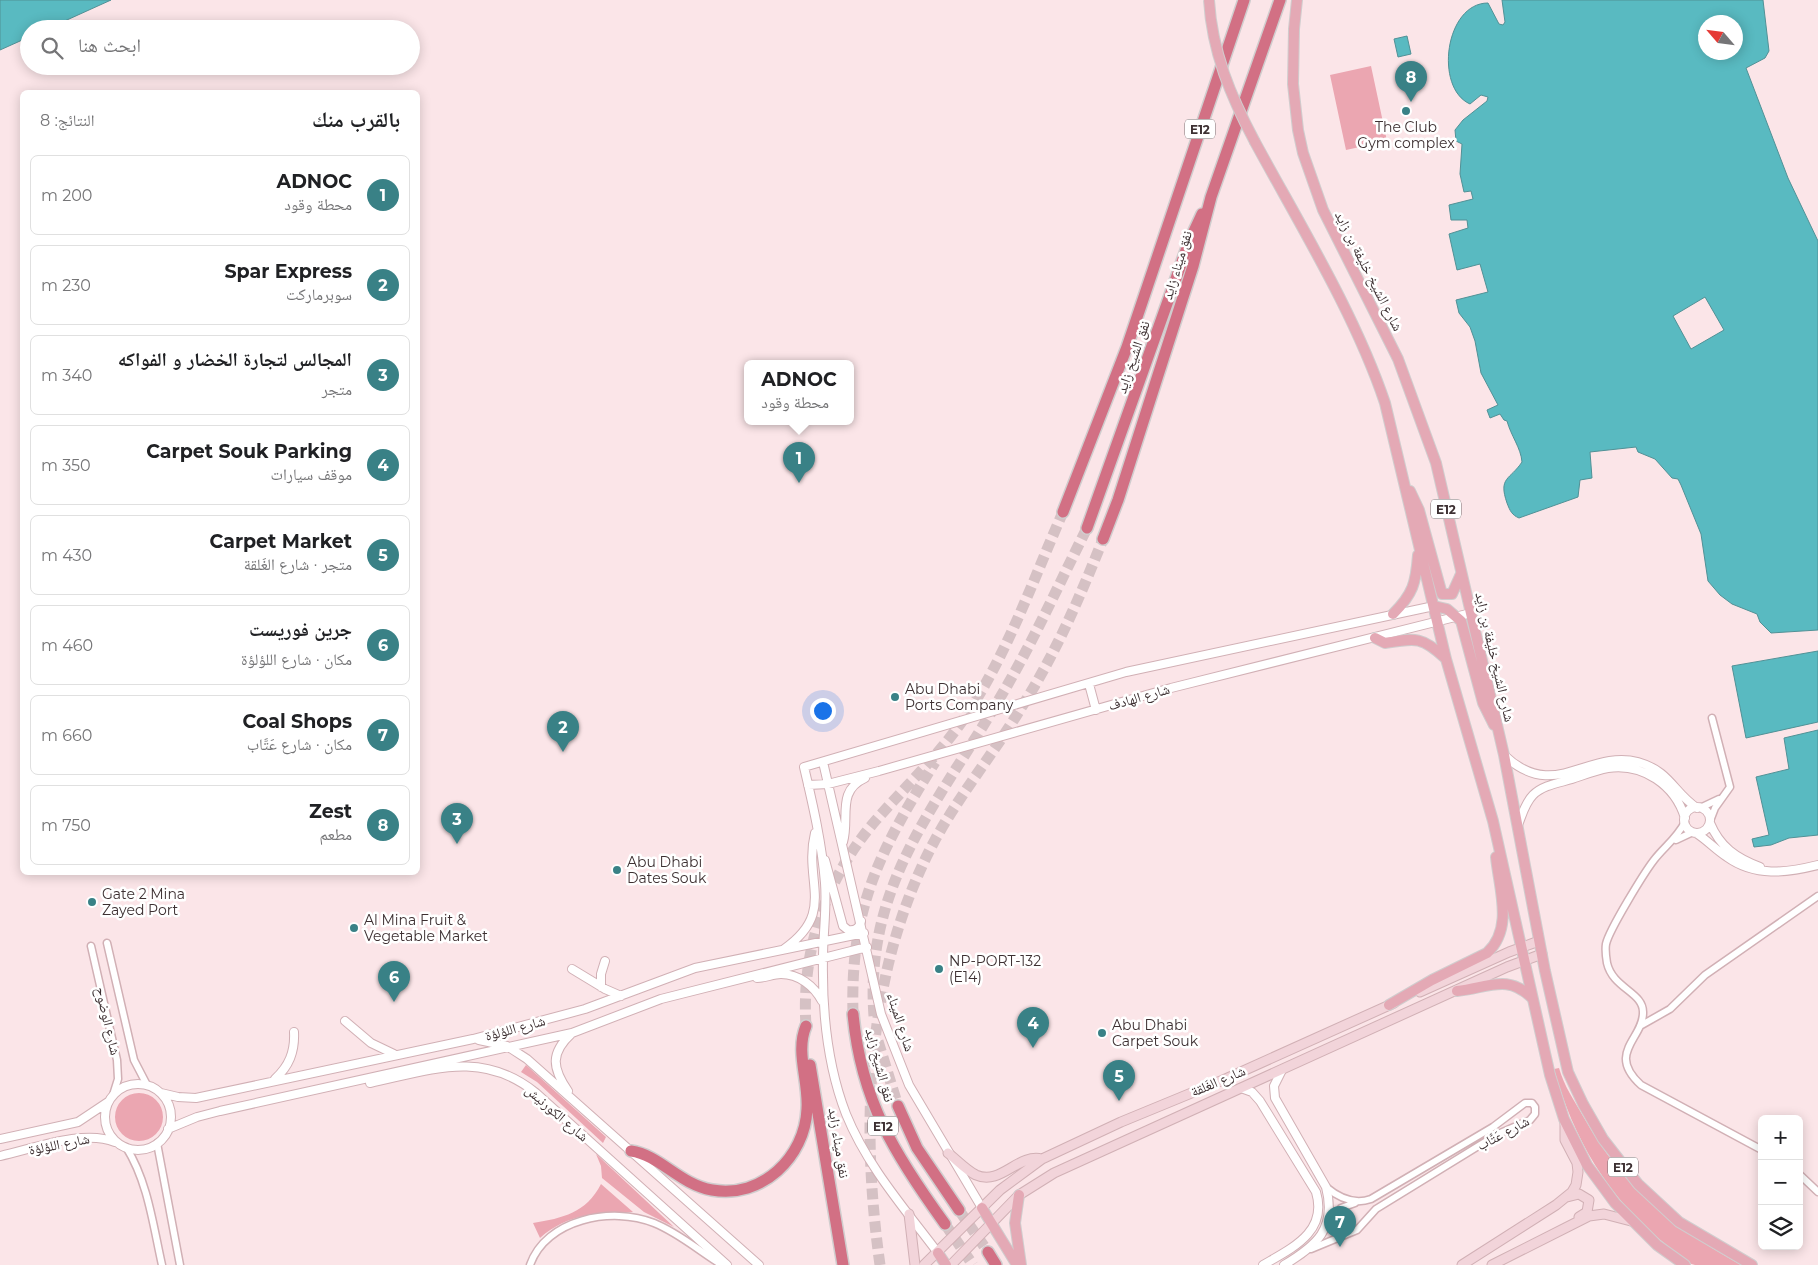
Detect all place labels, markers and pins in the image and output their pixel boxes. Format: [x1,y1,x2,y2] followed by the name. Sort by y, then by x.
[1395,61,1427,102] pin: 8
[1400,105,1412,117] marker: The Club Gym complex
[1357,118,1455,152] place label: The Club Gym complex
[783,442,815,483] pin: 1
[905,680,1014,714] place label: Abu Dhabi Ports Company
[889,691,901,703] marker: Abu Dhabi Ports Company
[547,711,579,752] pin: 2
[441,803,473,844] pin: 3
[627,853,707,887] place label: Abu Dhabi Dates Souk
[611,864,623,876] marker: Abu Dhabi Dates Souk
[102,885,185,919] place label: Gate 2 Mina Zayed Port
[86,896,98,908] marker: Gate 2 Mina Zayed Port
[364,911,488,945] place label: Al Mina Fruit & Vegetable Market
[348,922,360,934] marker: Al Mina Fruit & Vegetable Market
[949,952,1041,986] place label: NP-PORT-132 (E14)
[378,961,410,1002] pin: 6
[933,963,945,975] marker: NP-PORT-132 (E14)
[1017,1007,1049,1048] pin: 4
[1112,1016,1199,1050] place label: Abu Dhabi Carpet Souk
[1096,1027,1108,1039] marker: Abu Dhabi Carpet Souk
[1103,1060,1135,1101] pin: 5
[1324,1206,1356,1247] pin: 7

